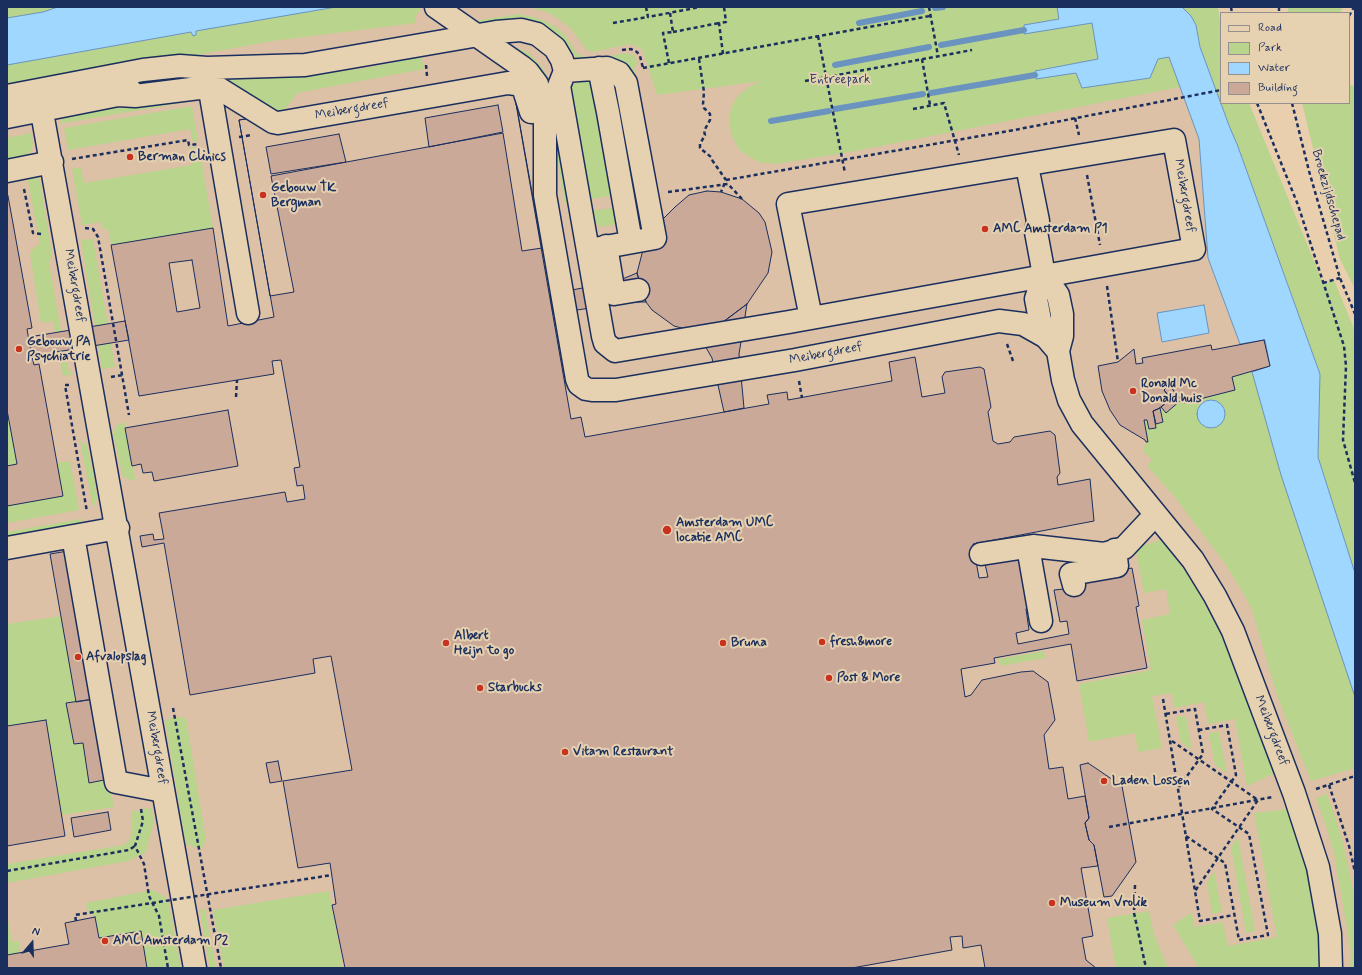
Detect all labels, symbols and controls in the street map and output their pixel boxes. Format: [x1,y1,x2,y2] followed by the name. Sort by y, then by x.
[1220,12,1350,104] legend
[1258,20,1282,36] text: Road
[1258,40,1282,56] text: Park
[1258,60,1290,76] text: Water
[810,72,870,88] park label: Entreepark
[1258,80,1298,96] text: Building
[314,96,390,124] street label: Meibergdreef
[1308,148,1348,242] street label: Broekzijdschepad
[138,149,226,165] place label: Berman Clinics
[125,152,135,162] marker: Berman Clinics
[1170,158,1198,234] street label: Meibergdreef
[271,180,336,211] place label: Gebouw TK Bergman
[258,190,268,200] marker: Gebouw TK Bergman
[993,221,1108,237] place label: AMC Amsterdam P1
[980,224,990,234] marker: AMC Amsterdam P1
[60,248,88,324] street label: Meibergdreef
[27,334,91,365] place label: Gebouw PA Psychiatrie
[788,339,864,369] street label: Meibergdreef
[14,344,24,354] marker: Gebouw PA Psychiatrie
[1141,376,1202,407] place label: Ronald Mc Donald huis
[1128,386,1138,396] marker: Ronald Mc Donald huis
[676,515,773,546] place label: Amsterdam UMC locatie AMC
[661,524,673,536] marker: Amsterdam UMC locatie AMC
[454,628,514,659] place label: Albert Heijn to go
[830,634,892,650] place label: fresh&more
[731,635,767,651] place label: Bruna
[817,637,827,647] marker: fresh&more
[441,638,451,648] marker: Albert Heijn to go
[718,638,728,648] marker: Bruna
[86,649,146,665] place label: Afvalopslag
[73,652,83,662] marker: Afvalopslag
[837,670,900,686] place label: Post & More
[824,673,834,683] marker: Post & More
[488,680,542,696] place label: Starbucks
[475,683,485,693] marker: Starbucks
[1250,693,1292,769] street label: Meibergdreef
[142,710,170,786] street label: Meibergdreef
[573,744,673,760] place label: Vitam Restaurant
[560,747,570,757] marker: Vitam Restaurant
[1112,773,1190,789] place label: Laden Lossen
[1099,776,1109,786] marker: Laden Lossen
[1060,895,1147,911] place label: Museum Vrolik
[1047,898,1057,908] marker: Museum Vrolik
[12,923,52,963] north arrow
[30,924,42,939] text: N
[113,933,228,949] place label: AMC Amsterdam P2
[100,936,110,946] marker: AMC Amsterdam P2

